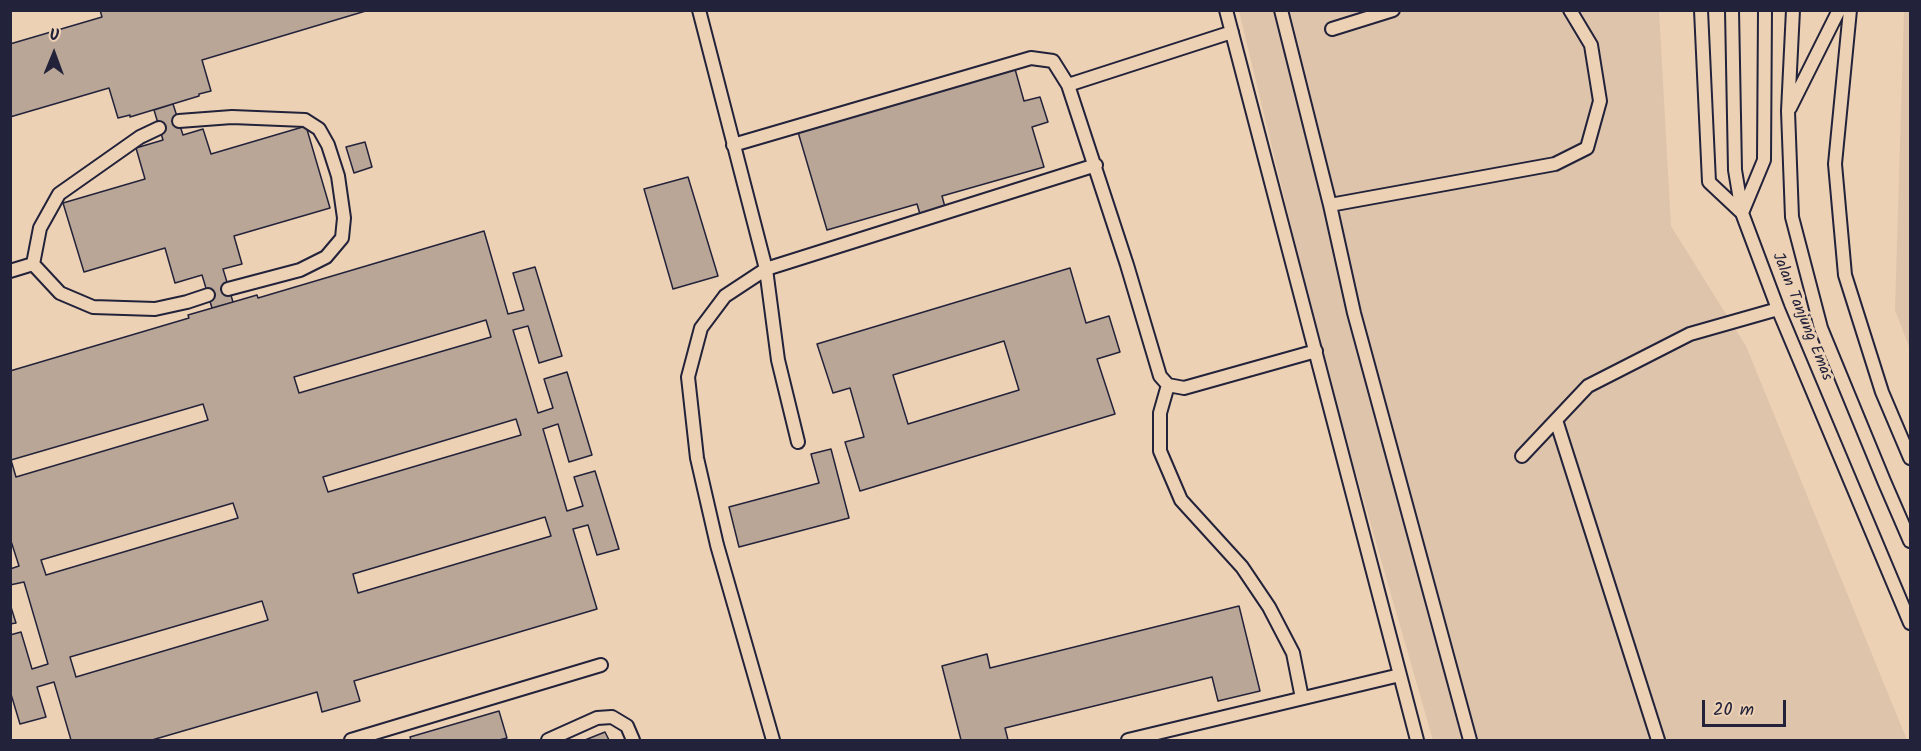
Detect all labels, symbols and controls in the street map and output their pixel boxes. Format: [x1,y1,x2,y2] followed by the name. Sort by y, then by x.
[49,23,59,48] text: U
[24,24,84,84] north arrow
[1766,250,1836,384] street label: Jalan Tanjung Emas
[1705,688,1789,726] scale bar
[1713,696,1754,725] text: 20 m

